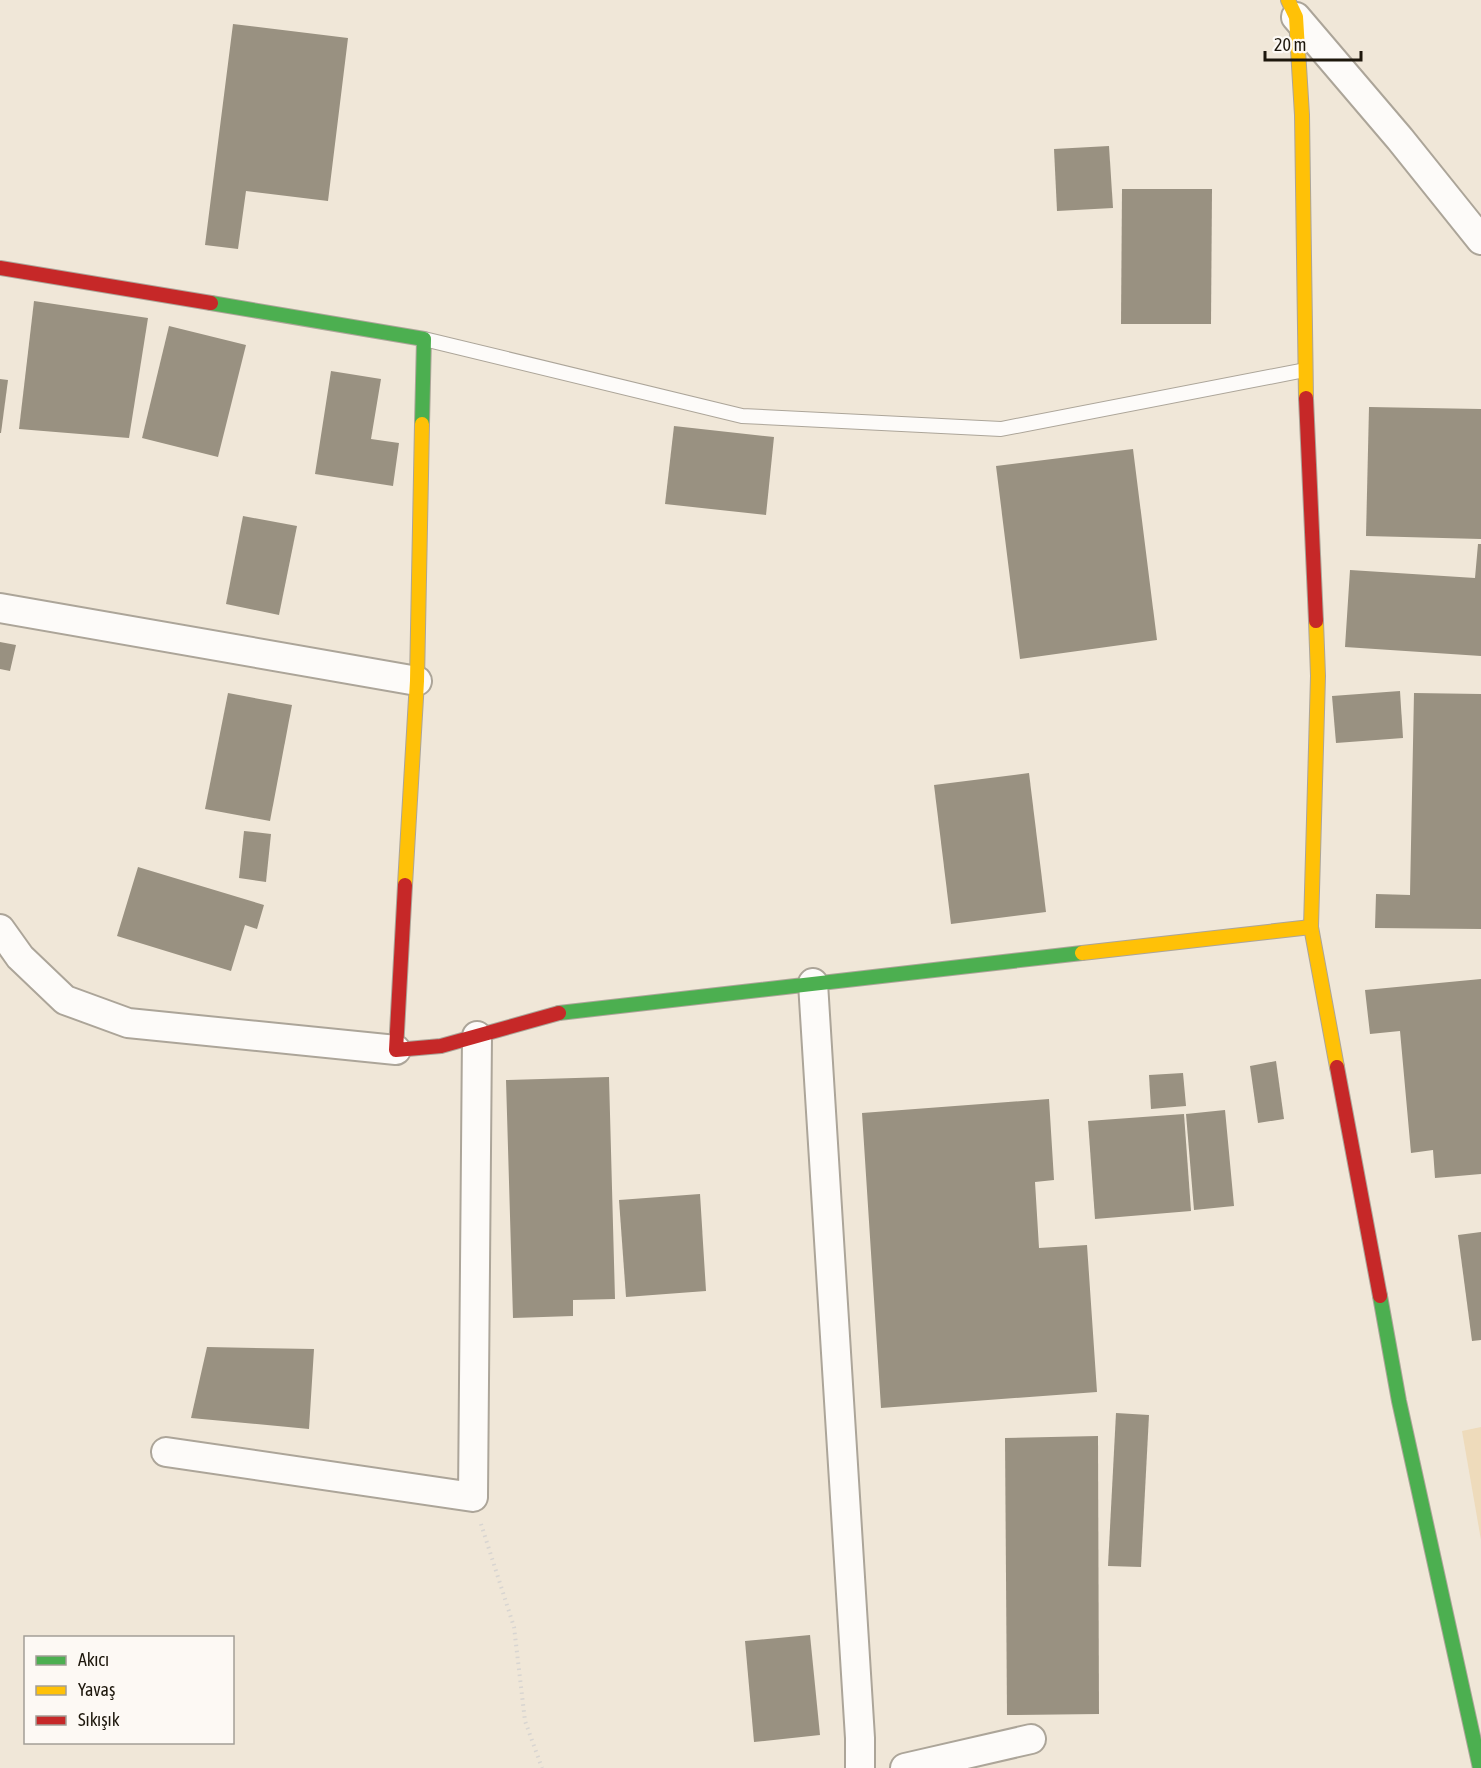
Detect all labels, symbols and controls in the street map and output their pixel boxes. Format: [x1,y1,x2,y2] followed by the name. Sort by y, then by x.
[1265,24,1361,62] scale bar
[1274,34,1306,55] text: 20 m
[24,1636,234,1744] legend
[78,1649,109,1670] text: Akıcı
[78,1679,115,1700] text: Yavaş
[78,1709,120,1730] text: Sıkışık

